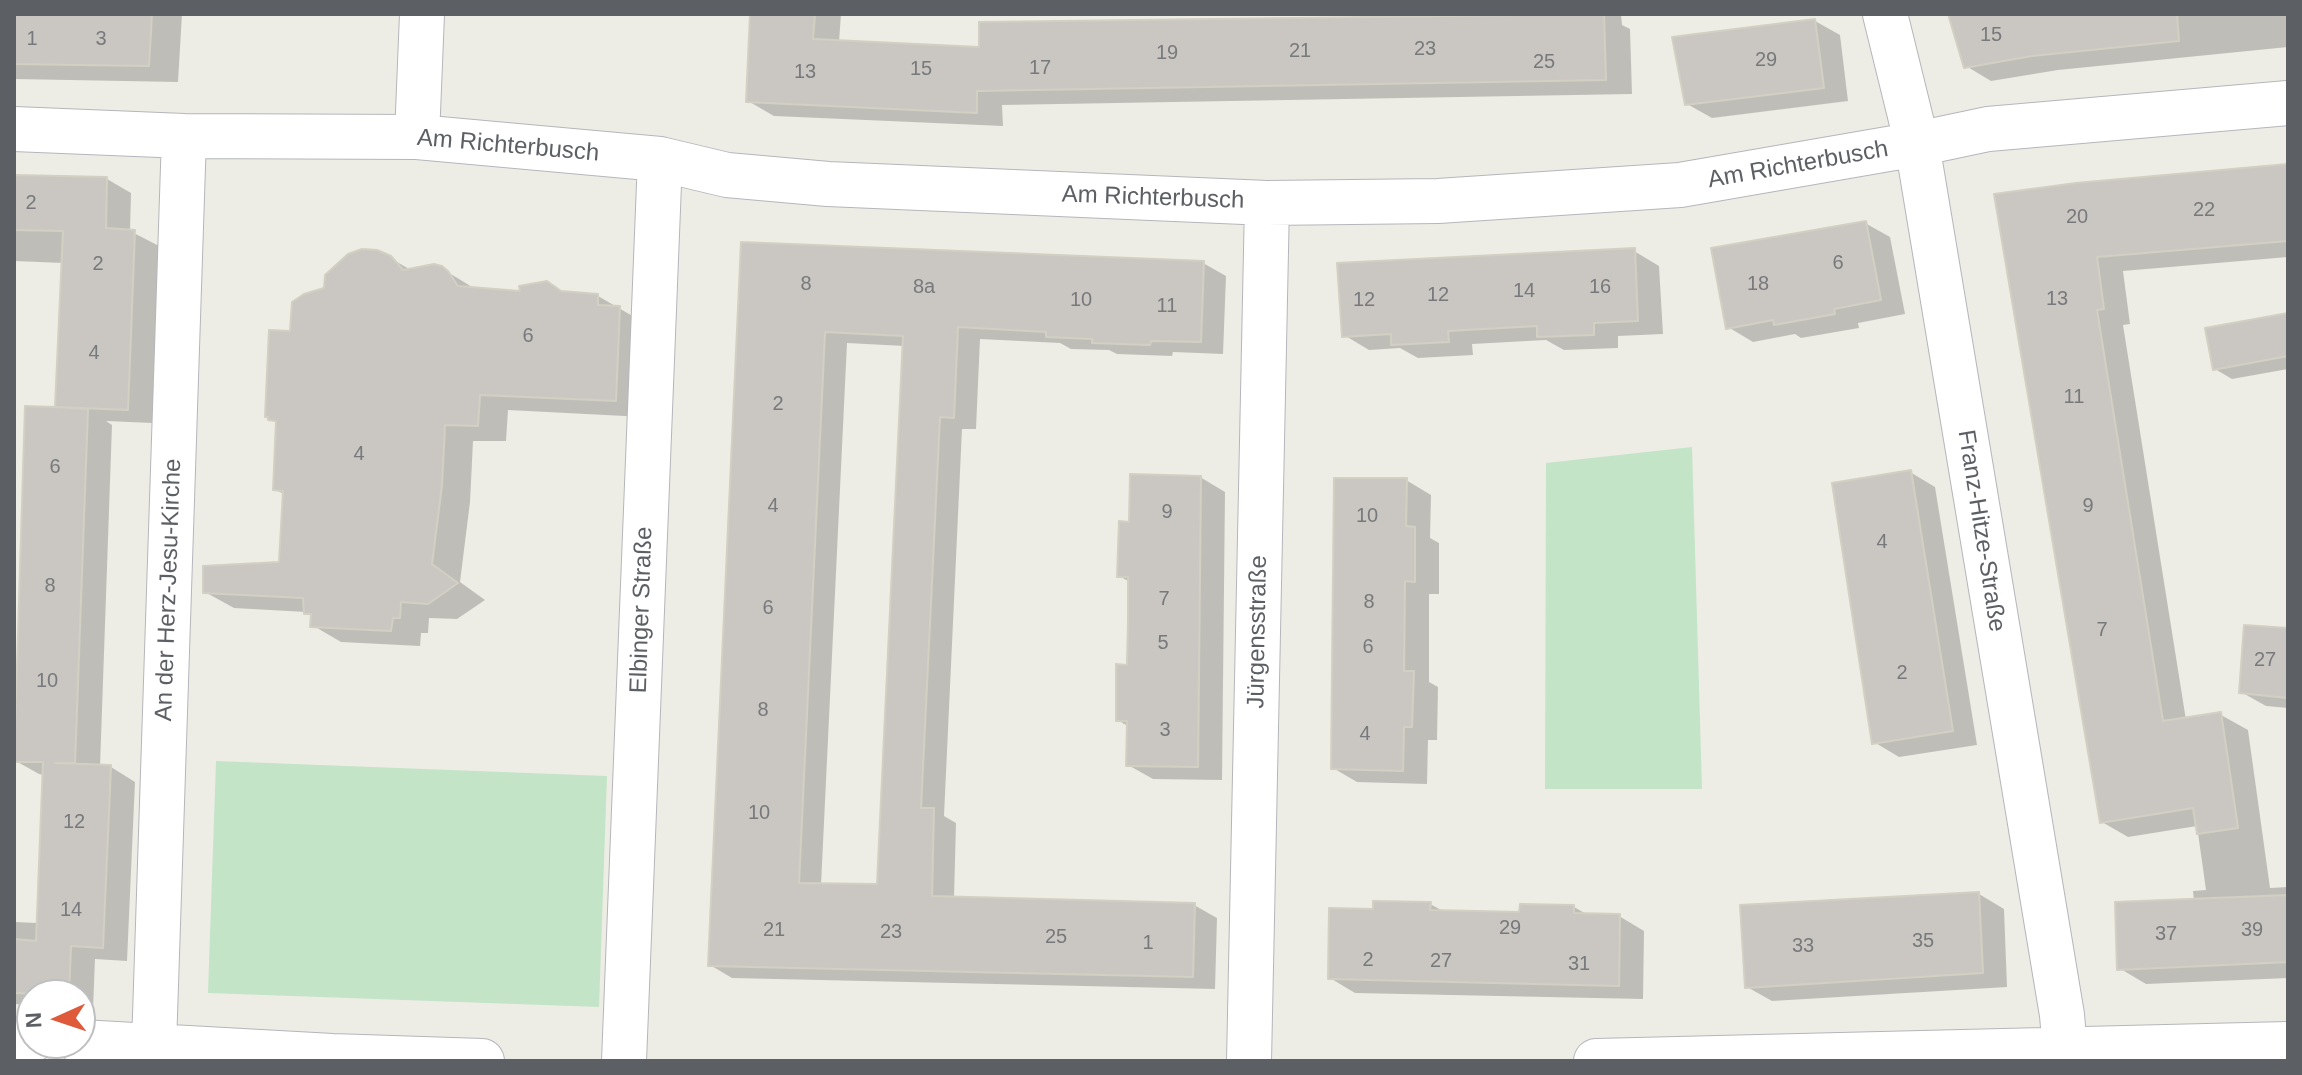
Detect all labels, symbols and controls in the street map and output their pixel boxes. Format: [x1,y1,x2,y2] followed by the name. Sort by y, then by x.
[1980,23,2002,47] house number: 15
[26,27,38,51] house number: 1
[95,27,107,51] house number: 3
[1414,37,1436,61] house number: 23
[1289,39,1311,63] house number: 21
[1156,41,1178,65] house number: 19
[1755,48,1777,72] house number: 29
[1533,50,1555,74] house number: 25
[1029,56,1051,80] house number: 17
[910,57,932,81] house number: 15
[794,60,816,84] house number: 13
[416,124,600,168] street label: Am Richterbusch
[1706,135,1890,195] street label: Am Richterbusch
[1061,180,1245,216] street label: Am Richterbusch
[25,191,37,215] house number: 2
[2193,198,2215,222] house number: 22
[2066,205,2088,229] house number: 20
[1832,251,1844,275] house number: 6
[92,252,104,276] house number: 2
[800,272,812,296] house number: 8
[1747,272,1769,296] house number: 18
[913,275,935,299] house number: 8a
[1589,275,1611,299] house number: 16
[1513,279,1535,303] house number: 14
[1427,283,1449,307] house number: 12
[2046,287,2068,311] house number: 13
[1070,288,1092,312] house number: 10
[1353,288,1375,312] house number: 12
[1157,294,1177,318] house number: 11
[522,324,534,348] house number: 6
[88,341,100,365] house number: 4
[2064,385,2084,409] house number: 11
[772,392,784,416] house number: 2
[1951,428,2011,634] street label: Franz-Hitze-Straße
[353,442,365,466] house number: 4
[49,455,61,479] house number: 6
[150,458,188,722] street label: An der Herz-Jesu-Kirche
[767,494,779,518] house number: 4
[2082,494,2094,518] house number: 9
[1161,500,1173,524] house number: 9
[1356,504,1378,528] house number: 10
[625,526,659,694] street label: Elbinger Straße
[1876,530,1888,554] house number: 4
[1242,555,1274,709] street label: Jürgensstraße
[44,574,56,598] house number: 8
[1158,587,1170,611] house number: 7
[1363,590,1375,614] house number: 8
[762,596,774,620] house number: 6
[2096,618,2108,642] house number: 7
[1157,631,1169,655] house number: 5
[1362,635,1374,659] house number: 6
[2254,648,2276,672] house number: 27
[1896,661,1908,685] house number: 2
[36,669,58,693] house number: 10
[757,698,769,722] house number: 8
[1159,718,1171,742] house number: 3
[1359,722,1371,746] house number: 4
[748,801,770,825] house number: 10
[63,810,85,834] house number: 12
[60,898,82,922] house number: 14
[1499,916,1521,940] house number: 29
[763,918,785,942] house number: 21
[2241,918,2263,942] house number: 39
[880,920,902,944] house number: 23
[2155,922,2177,946] house number: 37
[1045,925,1067,949] house number: 25
[1912,929,1934,953] house number: 35
[1142,931,1154,955] house number: 1
[1792,934,1814,958] house number: 33
[1362,948,1374,972] house number: 2
[1430,949,1452,973] house number: 27
[1568,952,1590,976] house number: 31
[16,979,96,1059] north arrow
[21,1012,46,1029] text: N

